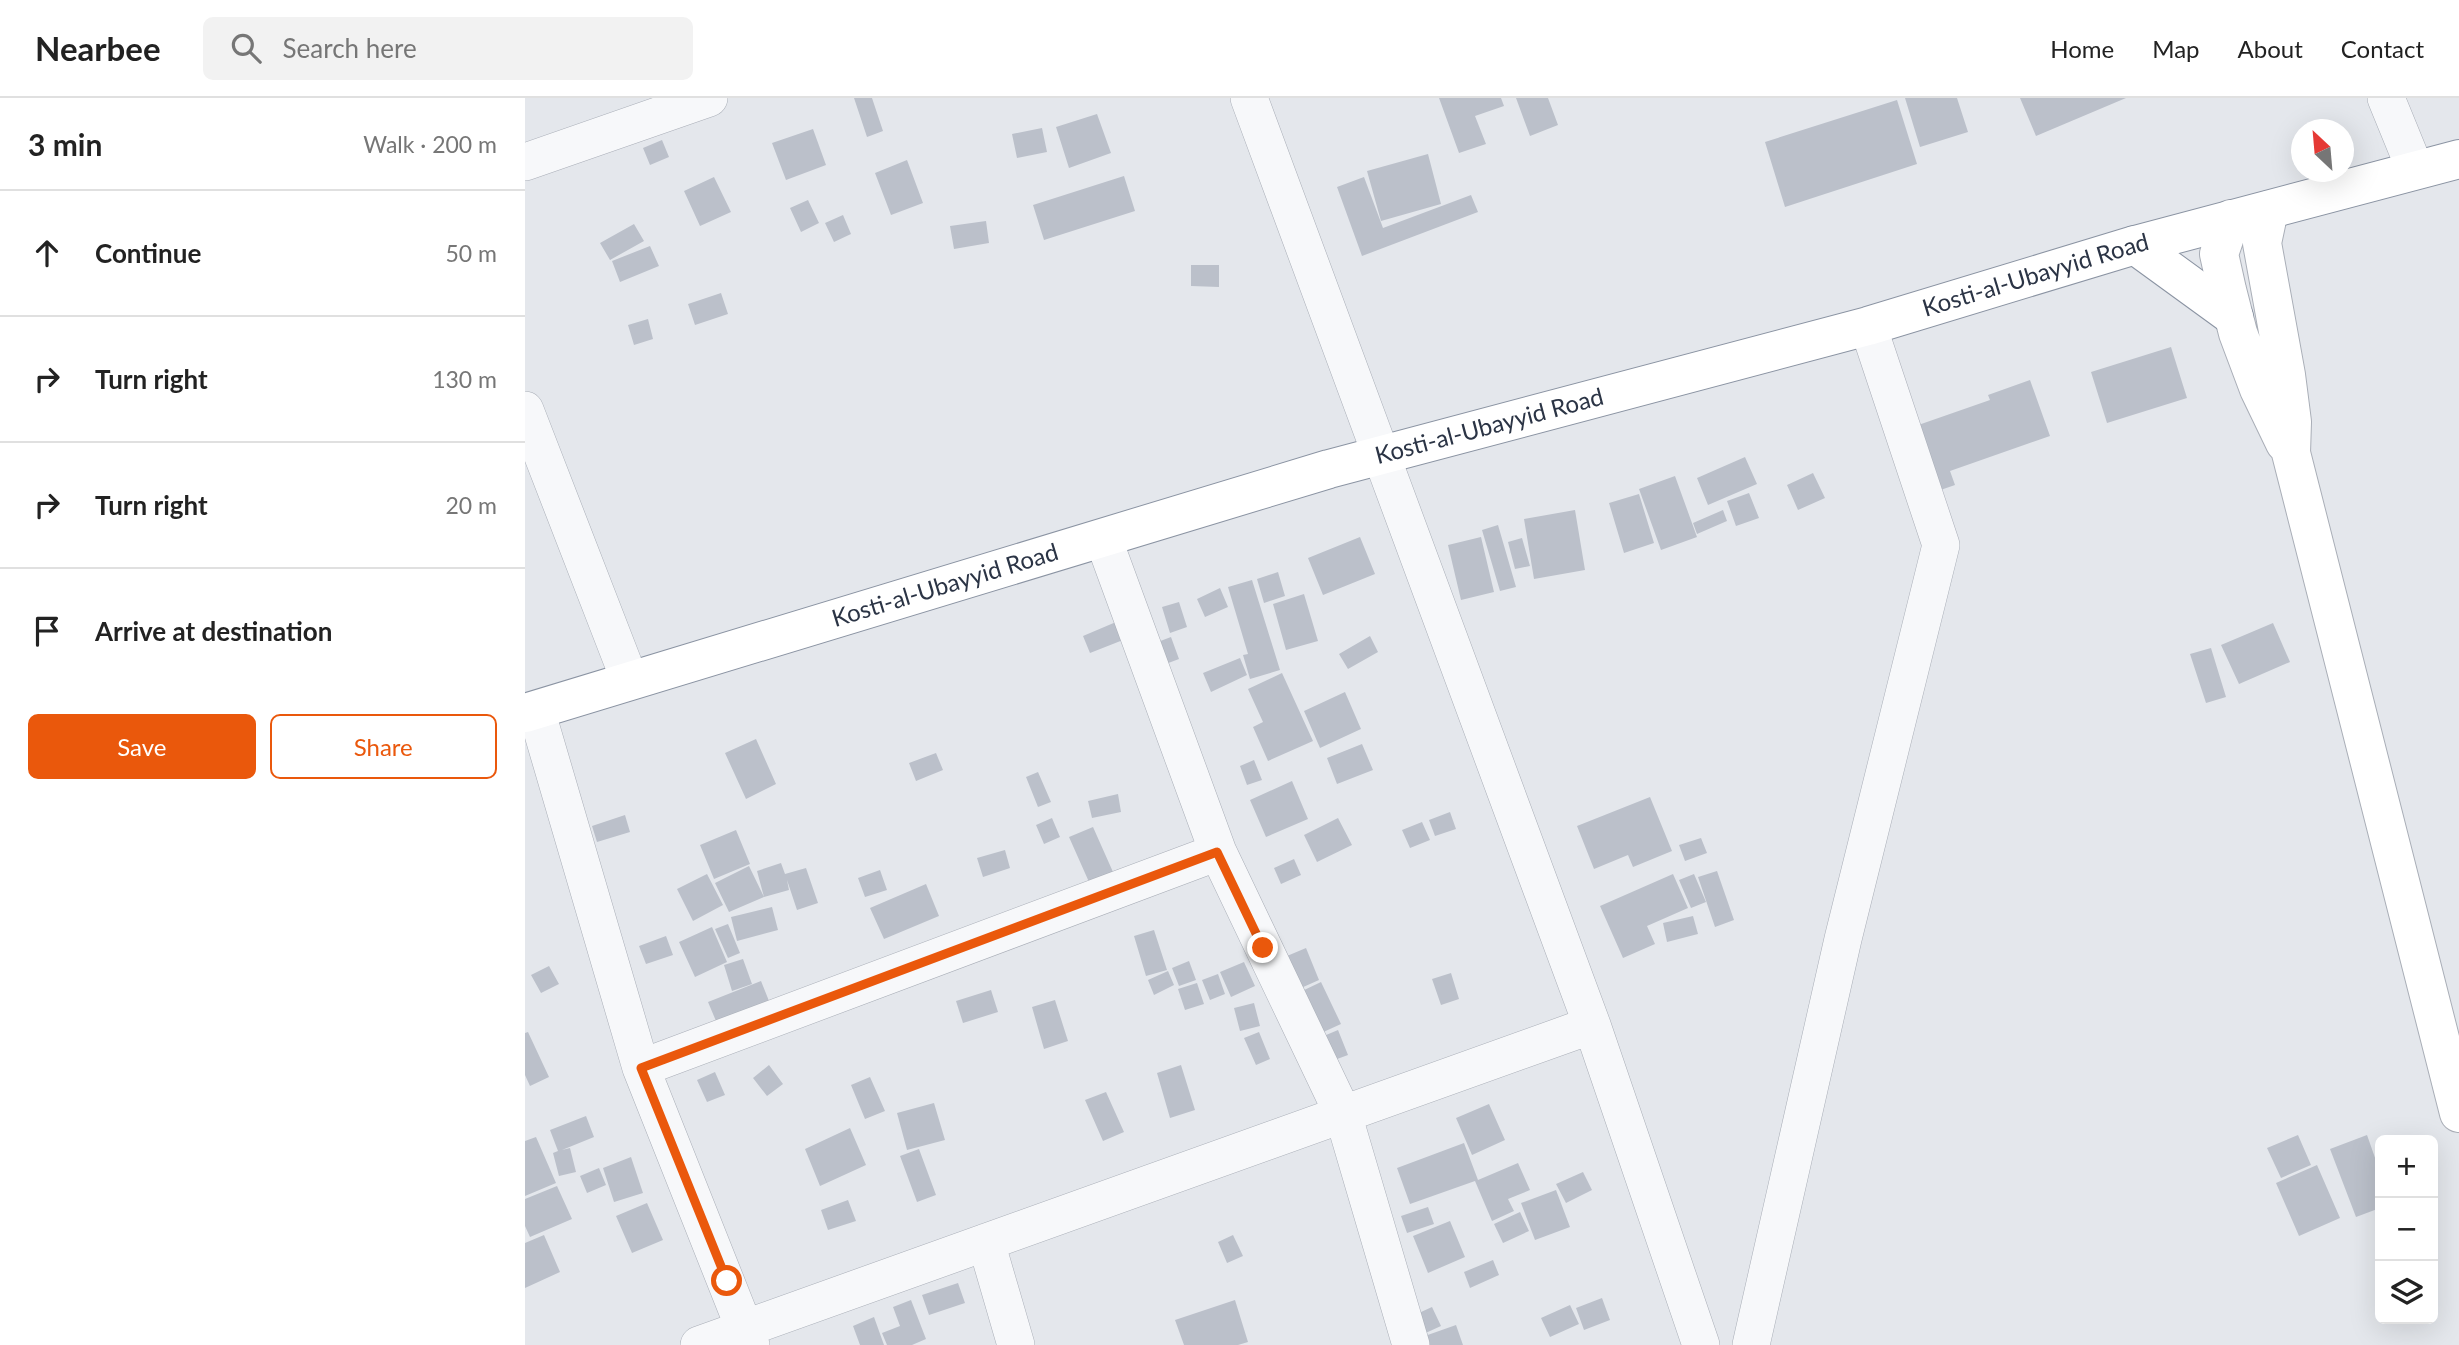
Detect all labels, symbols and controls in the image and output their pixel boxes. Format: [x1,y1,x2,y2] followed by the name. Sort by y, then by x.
[203,17,693,80] search box
[35,28,161,68] text: Nearbee
[227,29,265,67] icon: search
[283,32,417,64] text: Search here
[2050,34,2114,63] text: Home
[2152,34,2200,63] text: Map
[2238,34,2303,63] text: About
[2341,34,2424,63] text: Contact
[2291,119,2354,182] north arrow
[28,126,102,162] text: 3 min
[363,130,497,158] text: Walk · 200 m
[1918,226,2152,322] street label: Kosti-al-Ubayyid Road
[28,234,66,272] icon: ahead
[95,237,201,269] text: Continue
[446,239,497,267] text: 50 m
[28,360,66,398] icon: right
[95,363,208,395] text: Turn right
[432,365,497,393] text: 130 m
[1371,381,1606,469] street label: Kosti-al-Ubayyid Road
[28,486,66,524] icon: right
[95,489,208,521] text: Turn right
[446,491,497,519] text: 20 m
[828,536,1061,632] street label: Kosti-al-Ubayyid Road
[28,612,66,650] icon: arrive
[95,615,332,647] text: Arrive at destination
[28,714,256,779] button: Save
[270,714,497,779] button: Share
[1247,932,1278,963] route end
[2375,1135,2438,1324] map controls
[2375,1135,2438,1198] button: +
[2375,1198,2438,1261] button: −
[2375,1261,2438,1324] button: layers
[711,1265,742,1296] route start

